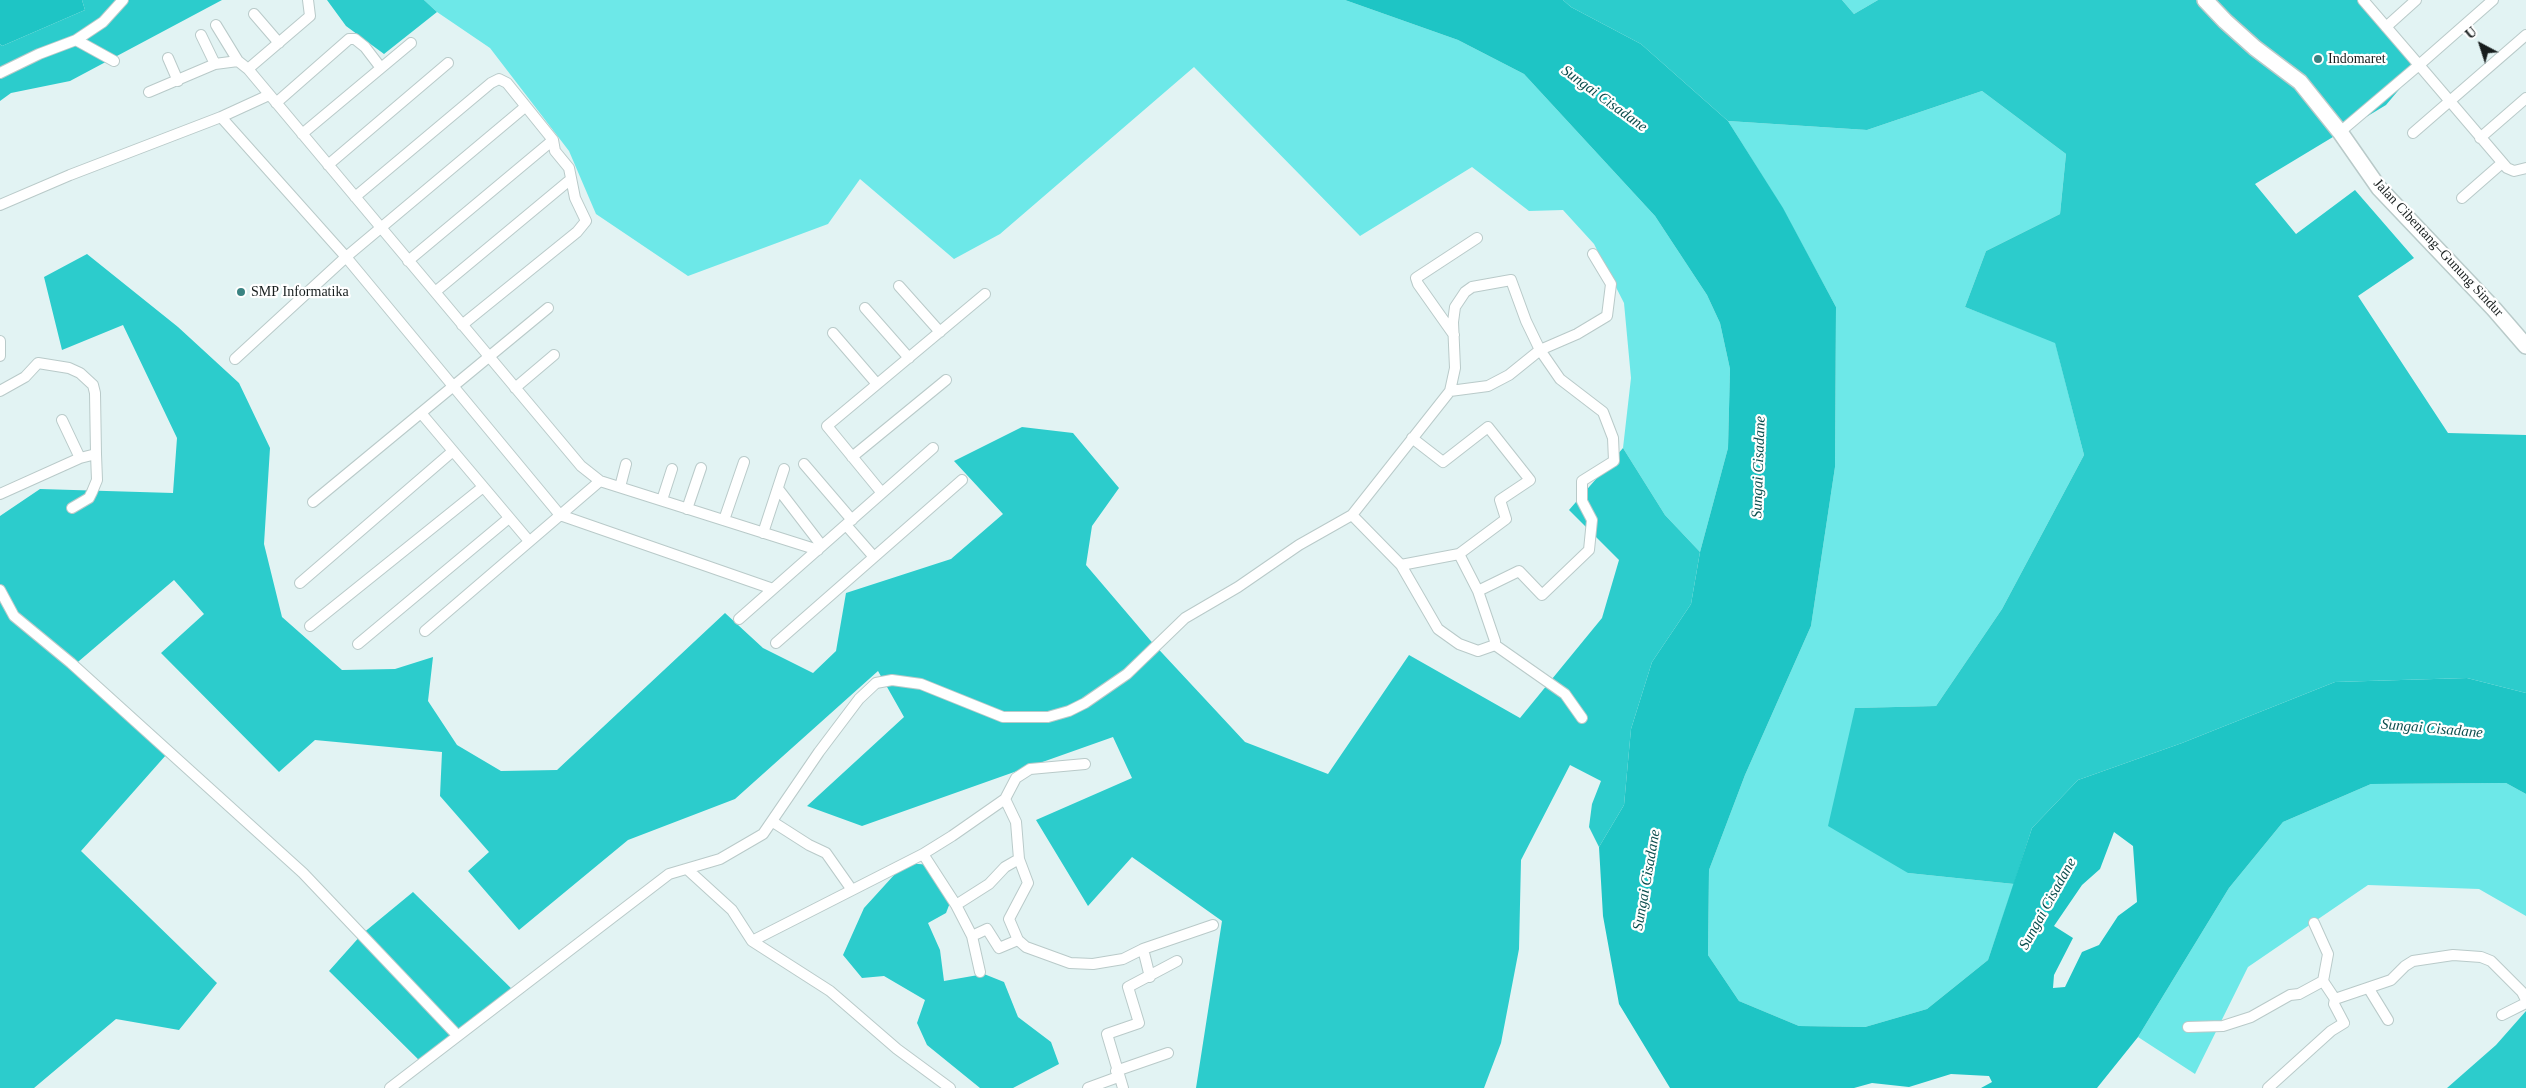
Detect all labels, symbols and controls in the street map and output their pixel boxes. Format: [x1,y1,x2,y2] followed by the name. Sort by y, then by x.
[2456,20,2506,70] north arrow
[2462,24,2480,42] text: U
[2328,51,2386,67] place label: Indomaret
[2312,53,2324,65] marker: Indomaret
[1557,62,1651,136] water label: Sungai Cisadane
[2370,175,2506,321] street label: Jalan Cibentang–Gunung Sindur
[251,284,349,300] place label: SMP Informatika
[235,286,247,298] marker: SMP Informatika
[1748,416,1770,518] water label: Sungai Cisadane
[2380,716,2484,742] water label: Sungai Cisadane
[1629,828,1665,932] water label: Sungai Cisadane
[2015,855,2081,953] water label: Sungai Cisadane

